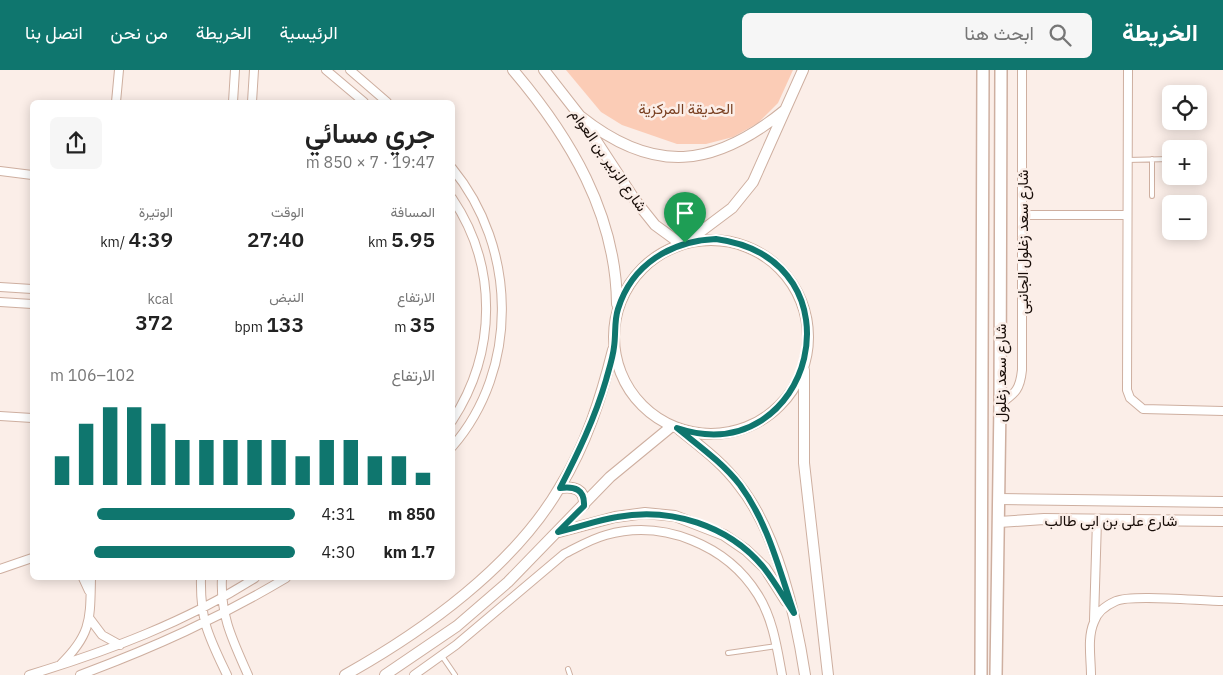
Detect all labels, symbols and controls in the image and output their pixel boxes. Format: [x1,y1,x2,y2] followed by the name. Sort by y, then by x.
[742,13,1092,58] search box
[1122,16,1198,48] text: الخريطة
[25,21,83,44] text: اتصل بنا
[111,21,168,44] text: من نحن
[196,21,251,44] text: الخريطة
[279,21,338,44] text: الرئيسية
[964,21,1034,45] text: ابحث هنا
[1046,21,1074,49] icon: search
[1162,85,1207,240] map controls
[1162,85,1207,130] button: locate
[638,99,734,118] park label: الحديقة المركزية
[565,105,652,216] street label: شارع الزبير بن العوام
[305,114,435,151] text: جري مسائي
[50,117,102,169] button: share
[1162,140,1207,185] button: +
[306,152,435,172] text: 19:47 · 7 × 850 m
[1013,170,1034,314] street label: شارع سعد زغلول الجانبى
[664,192,706,243] pin
[1162,195,1207,240] button: −
[671,199,699,227] icon: arrive
[139,203,173,221] text: الوتيرة
[271,203,304,221] text: الوقت
[391,203,435,221] text: المسافة
[129,225,173,253] text: 4:39
[247,225,304,253] text: 27:40
[391,225,435,253] text: 5.95
[100,233,129,251] text: /km
[368,233,391,251] text: km
[269,288,304,306] text: النبض
[397,288,435,306] text: الارتفاع
[148,290,173,308] text: kcal
[135,308,173,336] text: 372
[266,310,304,338] text: 133
[410,310,435,338] text: 35
[234,318,266,336] text: bpm
[394,318,410,336] text: m
[991,324,1012,422] street label: شارع سعد زغلول
[50,365,135,385] text: 102–106 m
[392,365,435,385] text: الارتفاع
[322,504,355,524] text: 4:31
[388,504,435,524] text: 850 m
[1045,511,1178,532] street label: شارع على بن ابى طالب
[322,542,355,562] text: 4:30
[384,542,435,562] text: 1.7 km

